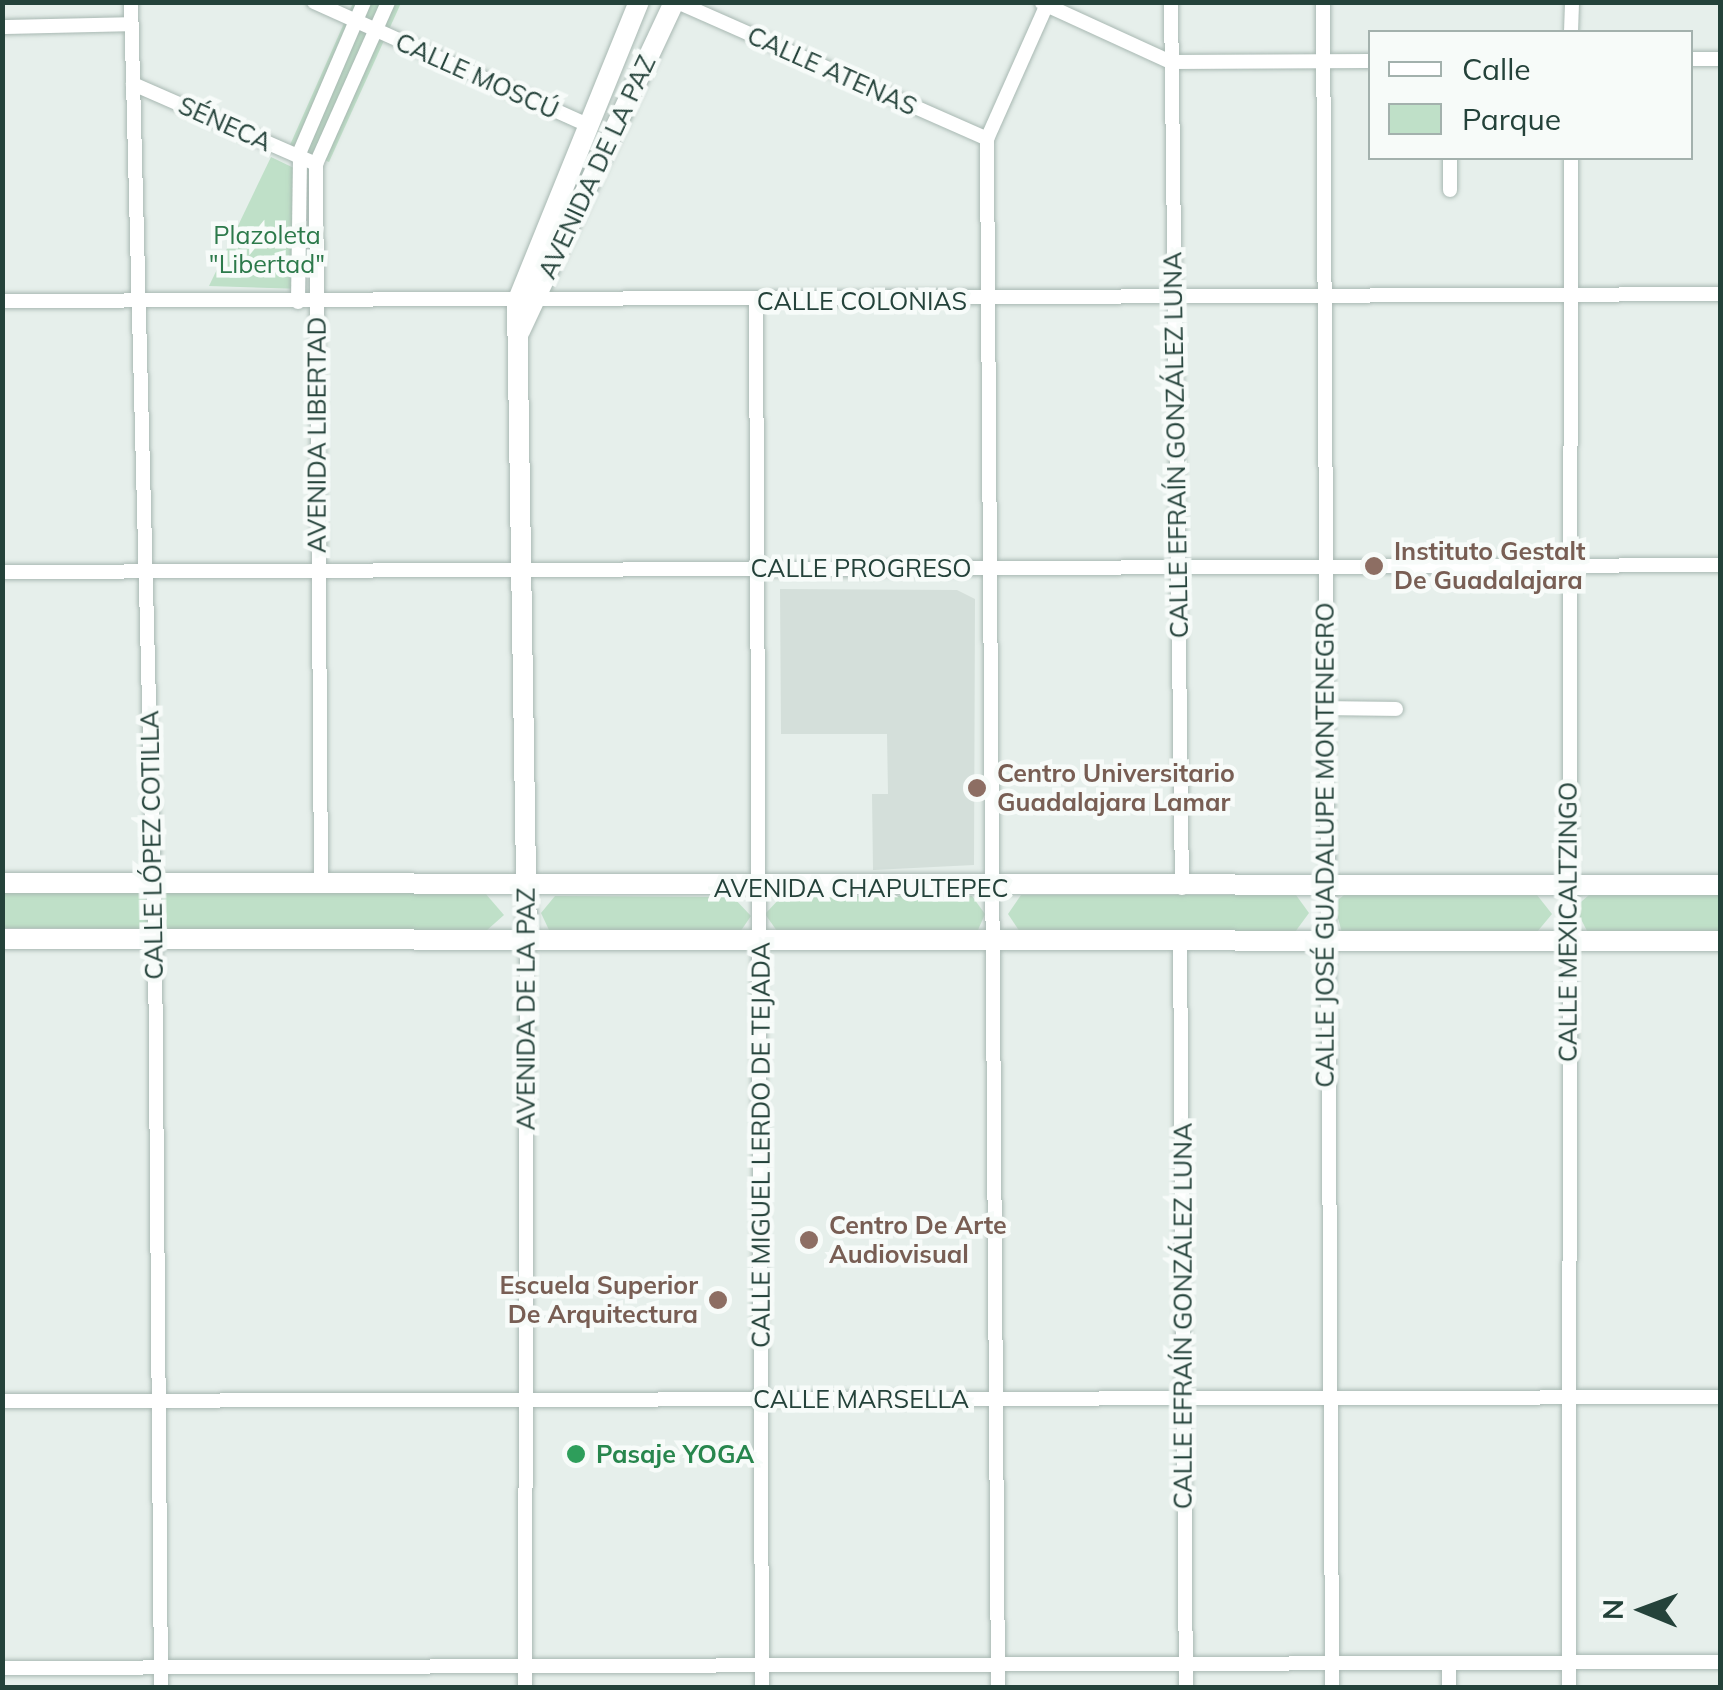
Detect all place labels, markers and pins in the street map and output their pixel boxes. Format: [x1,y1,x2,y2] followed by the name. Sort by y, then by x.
[1394,537,1586,596] place label: Instituto Gestalt De Guadalajara
[1363,555,1385,577] marker: Instituto Gestalt De Guadalajara
[997,759,1235,818] place label: Centro Universitario Guadalajara Lamar
[966,777,988,799] marker: Centro Universitario Guadalajara Lamar
[829,1211,1007,1270] place label: Centro De Arte Audiovisual
[798,1229,820,1251] marker: Centro De Arte Audiovisual
[499,1271,698,1330] place label: Escuela Superior De Arquitectura
[707,1289,729,1311] marker: Escuela Superior De Arquitectura
[596,1439,754,1469] place label: Pasaje YOGA
[565,1443,587,1465] marker: Pasaje YOGA

